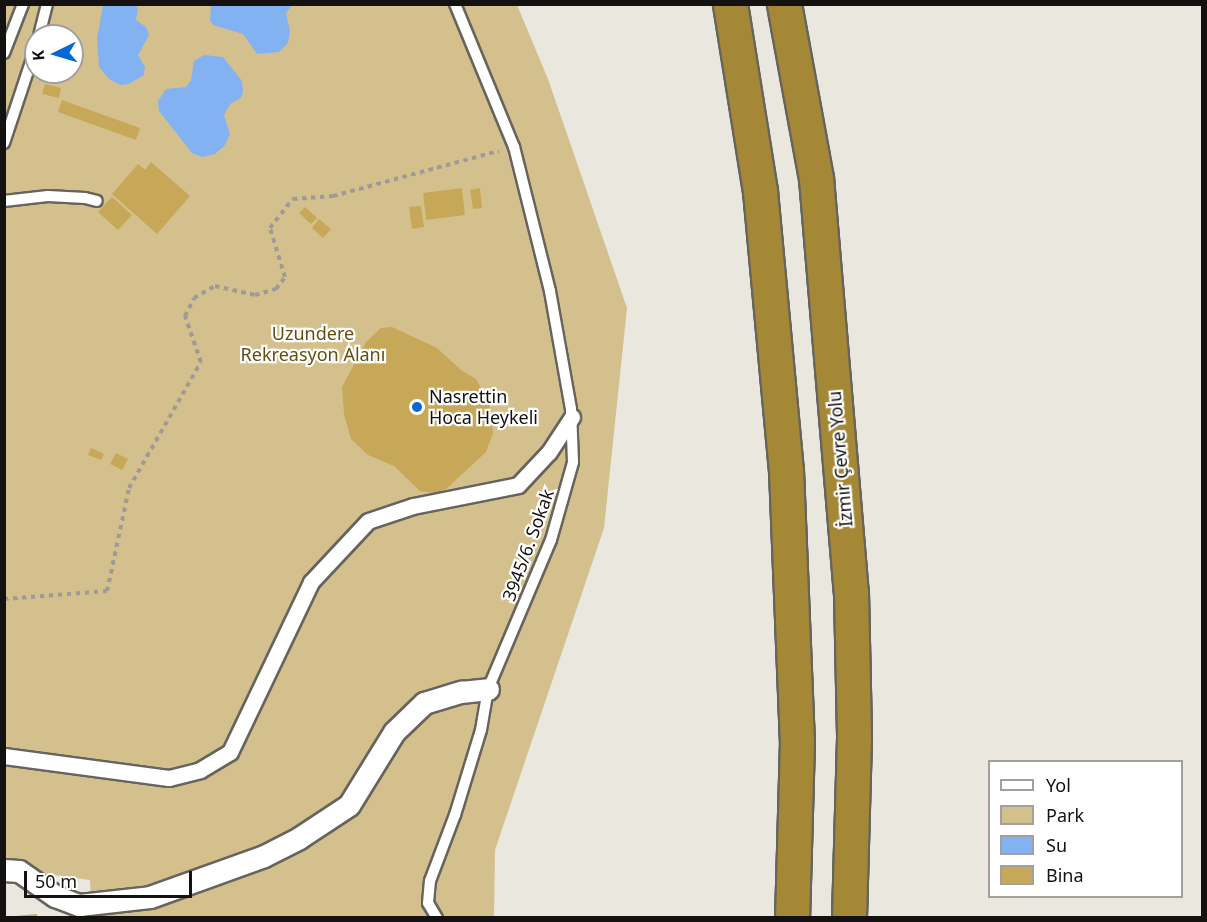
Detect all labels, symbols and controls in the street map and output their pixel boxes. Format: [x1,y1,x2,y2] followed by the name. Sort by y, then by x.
[24,24,84,84] north arrow
[27,49,49,62] text: K
[241,323,385,366] park label: Uzundere Rekreasyon Alanı
[429,386,538,428] place label: Nasrettin Hoca Heykeli
[823,390,857,528] street label: İzmir Çevre Yolu
[410,400,424,414] marker: Nasrettin Hoca Heykeli
[498,486,558,604] street label: 3945/6. Sokak
[988,760,1183,898] legend
[1046,773,1071,797] text: Yol
[1046,803,1084,827] text: Park
[1046,833,1067,857] text: Su
[27,859,195,897] scale bar
[1046,863,1084,887] text: Bina
[35,869,77,893] text: 50 m

